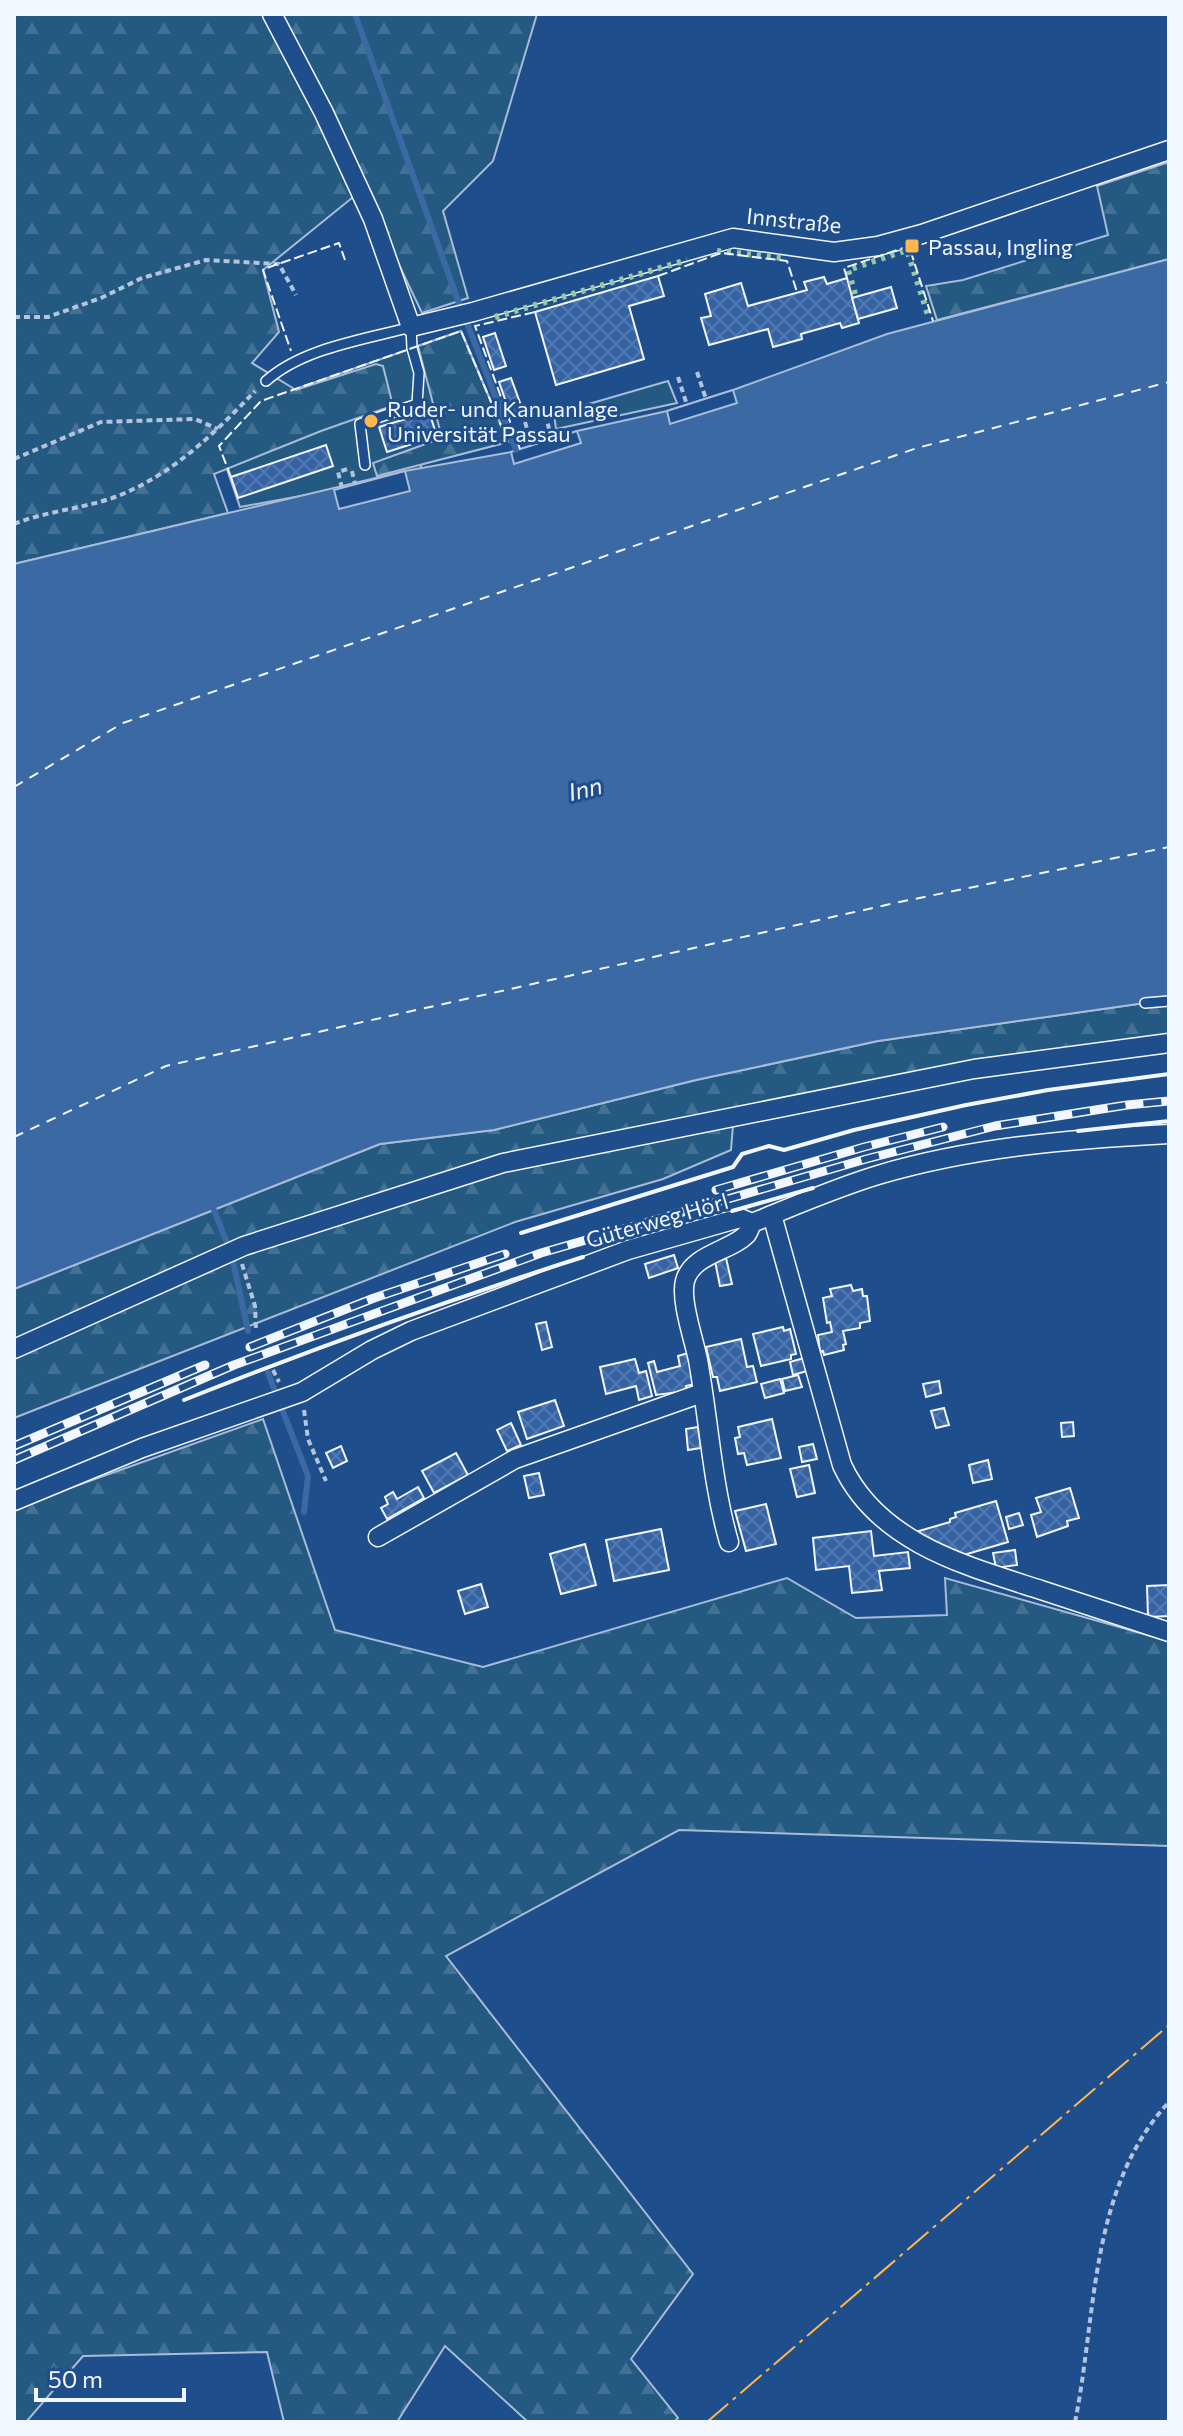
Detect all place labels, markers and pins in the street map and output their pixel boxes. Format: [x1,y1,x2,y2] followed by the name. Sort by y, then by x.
[928,233,1073,260] place label: Passau, Ingling
[903,237,921,255] marker: Passau, Ingling
[387,395,618,447] place label: Ruder- und Kanuanlage Universität Passau
[362,412,380,430] marker: Ruder- und Kanuanlage Universität Passau

